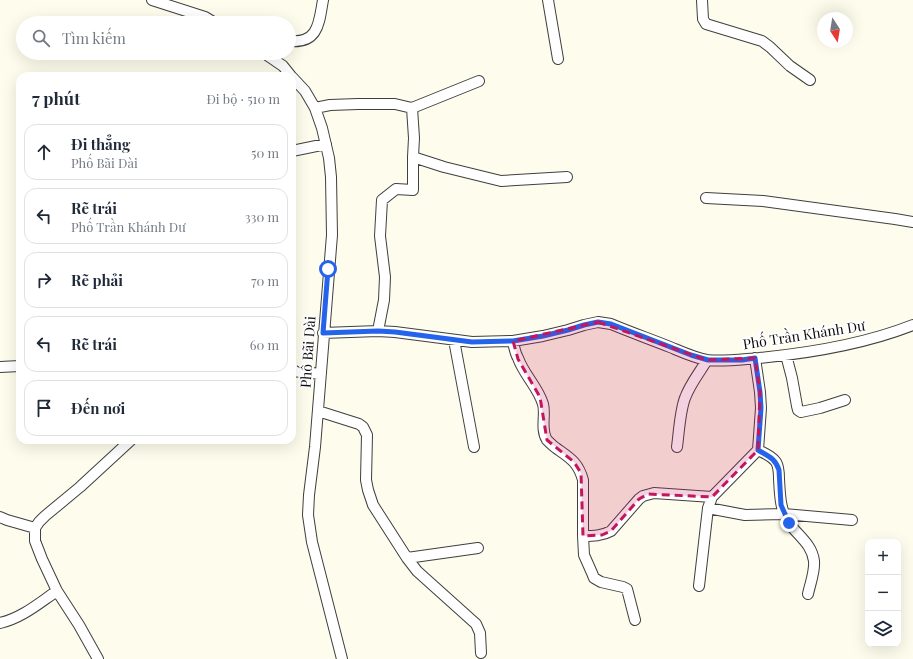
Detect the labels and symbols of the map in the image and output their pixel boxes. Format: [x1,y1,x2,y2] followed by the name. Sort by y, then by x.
[817,12,853,48] north arrow
[319,260,337,278] route start
[741,313,867,354] street label: Phố Trần Khánh Dư
[294,315,319,388] street label: Phố Bãi Dài
[780,514,798,532] route end

